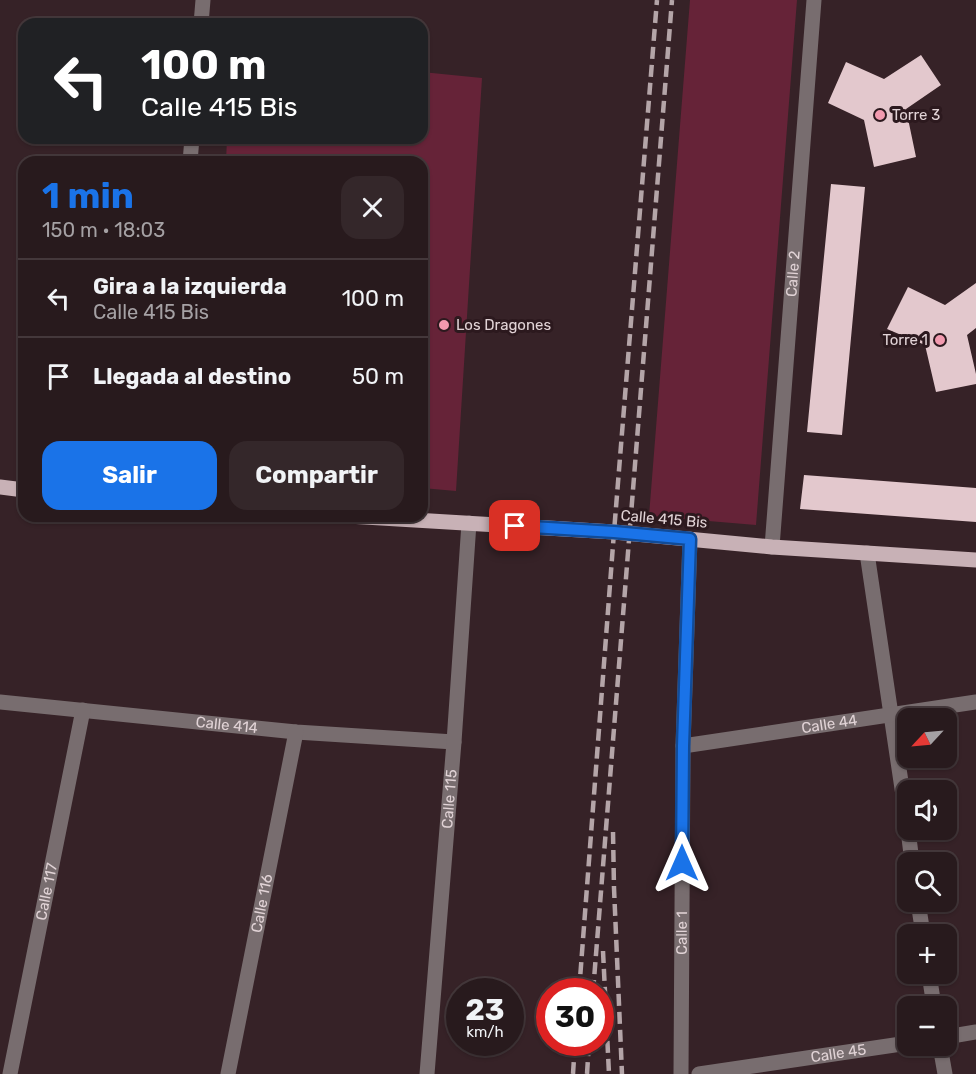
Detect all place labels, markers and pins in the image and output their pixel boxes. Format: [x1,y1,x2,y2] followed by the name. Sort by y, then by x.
[892,106,940,124] place label: Torre 3
[873,108,887,122] marker: Torre 3
[456,316,551,334] place label: Los Dragones
[437,318,451,332] marker: Los Dragones
[882,331,928,349] place label: Torre 1
[933,333,947,347] marker: Torre 1
[489,500,540,551] pin

